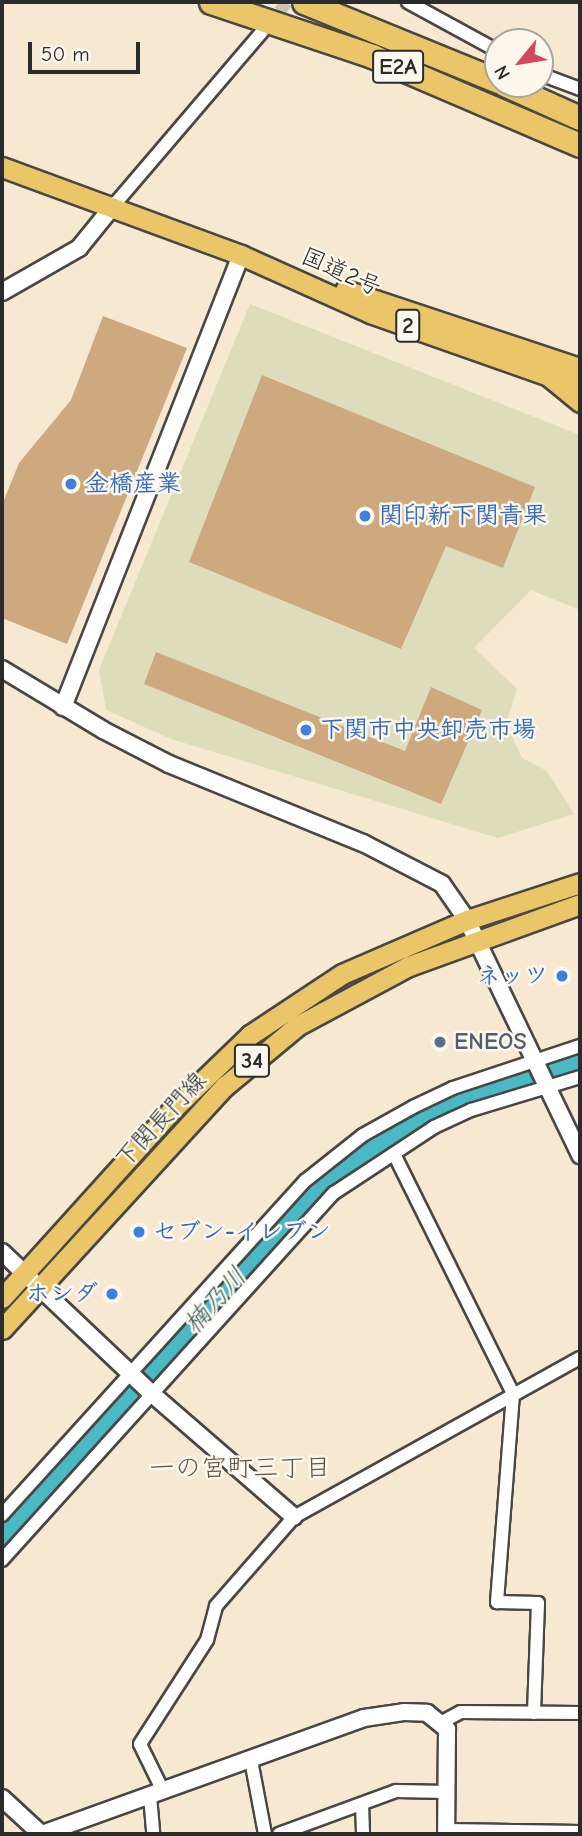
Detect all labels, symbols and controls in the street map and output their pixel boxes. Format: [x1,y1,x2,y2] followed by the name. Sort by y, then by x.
[32,28,144,72] scale bar
[484,28,554,98] north arrow
[41,42,90,66] text: 50 m
[372,48,424,86] road number: E2A
[490,62,515,83] text: N
[297,242,385,302] street label: 国道2号
[394,306,422,346] road number: 2
[85,470,181,498] place label: 金橋産業
[63,476,79,492] marker: 金橋産業
[379,502,547,530] place label: 関印新下関青果
[357,508,373,524] marker: 関印新下関青果
[320,716,536,744] place label: 下関市中央卸売市場
[298,722,314,738] marker: 下関市中央卸売市場
[476,962,548,990] place label: ネッツ
[554,968,570,984] marker: ネッツ
[454,1028,527,1056] place label: ENEOS
[432,1034,448,1050] marker: ENEOS
[233,1042,271,1080] road number: 34
[110,1066,212,1174] street label: 下関長門線
[153,1218,331,1246] place label: セブン-イレブン
[131,1224,147,1240] marker: セブン-イレブン
[178,1262,254,1340] water label: 楠乃川
[26,1280,98,1308] place label: ホンダ
[104,1286,120,1302] marker: ホンダ
[149,1453,331,1485] district label: 一の宮町三丁目

